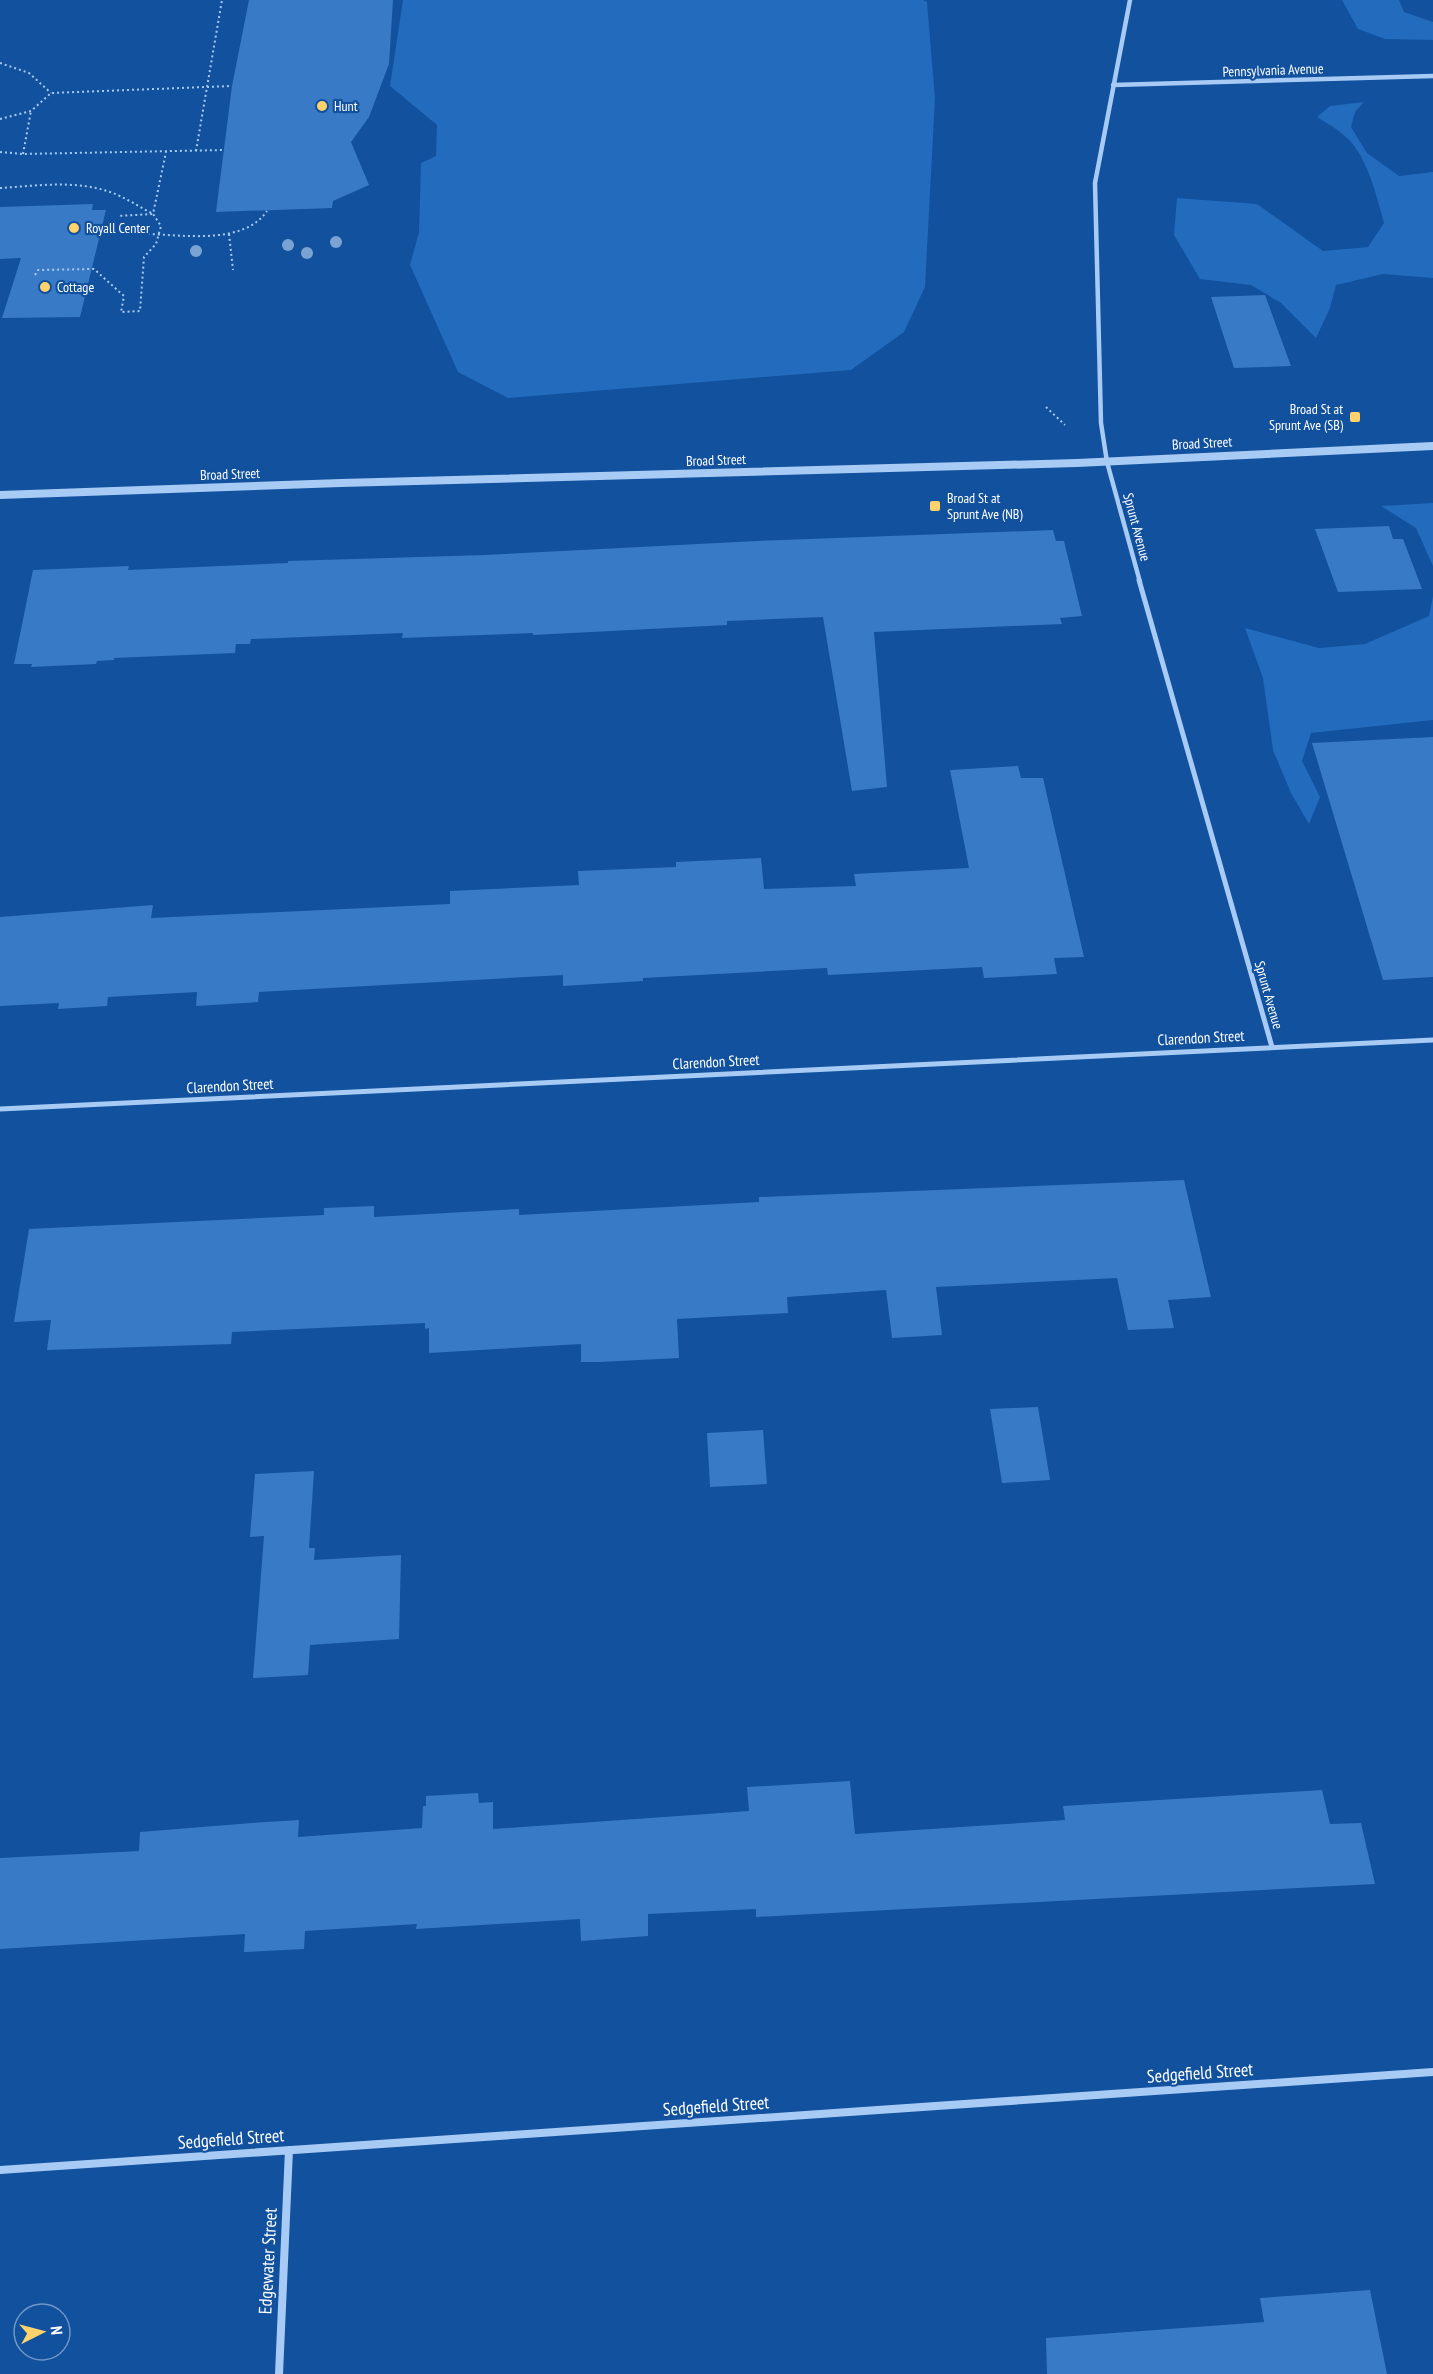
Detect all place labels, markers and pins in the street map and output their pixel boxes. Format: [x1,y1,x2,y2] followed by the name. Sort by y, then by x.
[334,97,358,115] place label: Hunt
[315,99,329,113] marker: Hunt
[86,219,150,237] place label: Royall Center
[67,221,81,235] marker: Royall Center
[57,278,94,296] place label: Cottage
[38,280,52,294] marker: Cottage
[1269,400,1344,434] place label: Broad St at Sprunt Ave (SB)
[1348,410,1362,424] marker: Broad St at Sprunt Ave (SB)
[947,489,1023,523] place label: Broad St at Sprunt Ave (NB)
[928,499,942,513] marker: Broad St at Sprunt Ave (NB)

